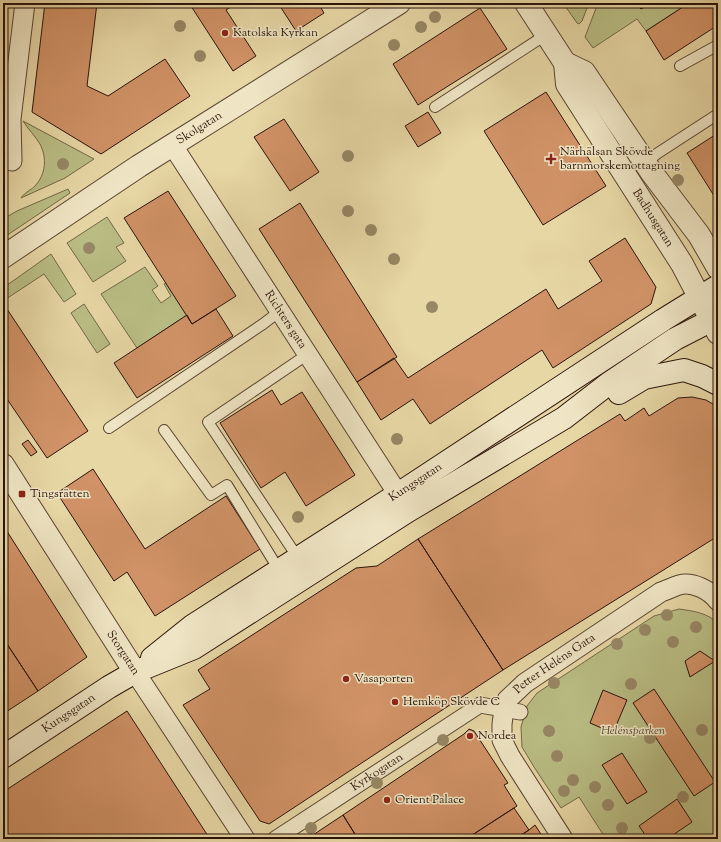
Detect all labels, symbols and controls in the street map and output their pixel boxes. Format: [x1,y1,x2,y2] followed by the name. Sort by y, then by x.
[233,24,318,42] place label: Katolska Kyrkan
[220,28,230,38] marker: Katolska Kyrkan
[173,107,226,149] street label: Skolgatan
[560,143,680,175] place label: Närhälsan Skövde barnmorskemottagning
[545,153,557,165] marker: Närhälsan Skövde barnmorskemottagning
[627,185,678,251] street label: Badhusgatan
[260,287,311,353] street label: Richters gata
[385,458,446,507] street label: Kungsgatan
[30,485,90,503] place label: Tingsrätten
[17,489,27,499] marker: Tingsrätten
[102,627,144,679] street label: Storgatan
[510,629,600,698] street label: Petter Heléns Gata
[354,670,413,688] place label: Vasaporten
[341,674,351,684] marker: Vasaporten
[39,689,99,738] street label: Kungsgatan
[403,693,500,711] place label: Hemköp Skövde C
[390,697,400,707] marker: Hemköp Skövde C
[601,722,666,740] park label: Helénsparken
[478,727,517,745] place label: Nordea
[465,731,475,741] marker: Nordea
[347,748,407,796] street label: Kyrkogatan
[395,791,465,809] place label: Orient Palace
[382,795,392,805] marker: Orient Palace

